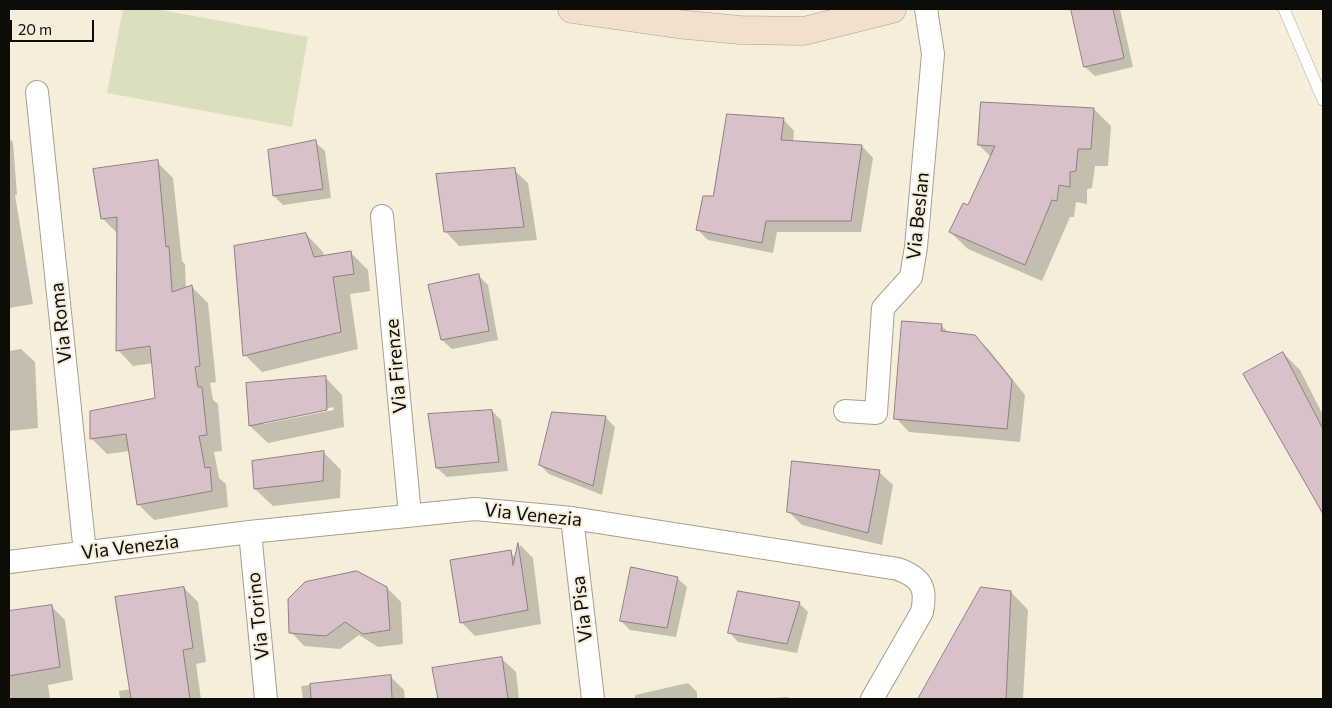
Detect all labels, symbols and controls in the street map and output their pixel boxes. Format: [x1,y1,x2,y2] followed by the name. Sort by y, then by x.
[12,10,96,42] scale bar
[18,20,52,38] text: 20 m
[902,171,934,261] street label: Via Beslan
[45,281,77,365] street label: Via Roma
[381,318,411,414] street label: Via Firenze
[483,499,583,531] street label: Via Venezia
[80,530,180,564] street label: Via Venezia
[242,571,274,661] street label: Via Torino
[567,574,597,644] street label: Via Pisa

